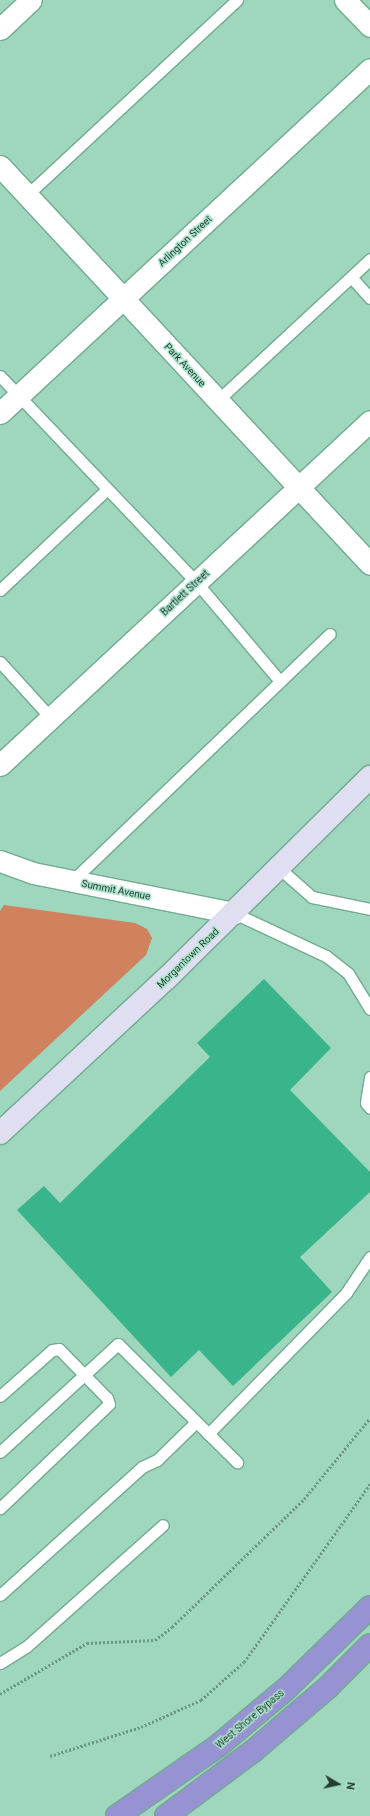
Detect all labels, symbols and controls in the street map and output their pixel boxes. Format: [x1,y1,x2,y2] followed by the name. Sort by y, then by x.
[156,213,214,269] street label: Arlington Street
[162,341,208,389] street label: Park Avenue
[158,568,212,618] street label: Bartlett Street
[81,877,151,903] street label: Summit Avenue
[154,925,222,991] street label: Morgantown Road
[213,1687,287,1751] street label: West Shore Bypass
[318,1764,358,1804] north arrow
[343,1781,357,1791] text: N

